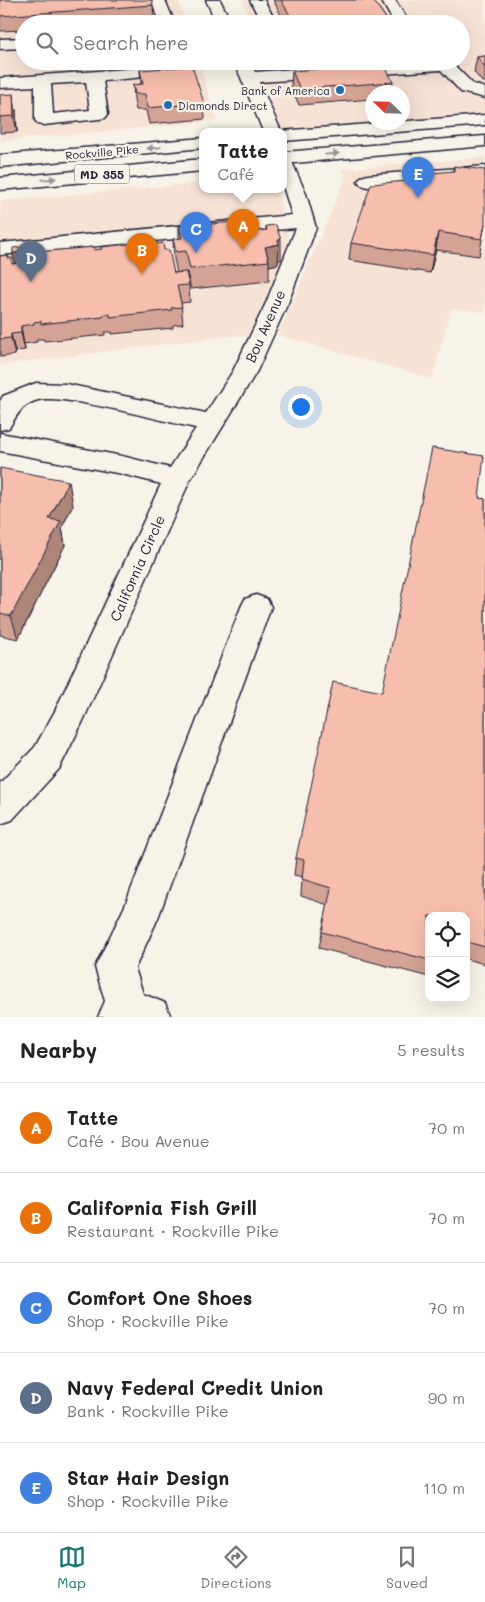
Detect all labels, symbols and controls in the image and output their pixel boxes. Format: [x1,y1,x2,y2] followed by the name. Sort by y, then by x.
[15,15,470,70] search box
[33,29,61,57] icon: search
[73,30,189,55] text: Search here
[241,83,330,98] place label: Bank of America
[334,84,346,96] marker: Bank of America
[365,85,410,130] north arrow
[178,98,268,113] place label: Diamonds Direct
[162,99,174,111] marker: Diamonds Direct
[199,128,287,193] popup
[217,138,269,163] text: Tatte
[65,141,140,163] street label: Rockville Pike
[146,144,162,152] one-way arrow
[324,150,340,158] one-way arrow
[402,157,434,198] pin: E
[217,163,254,184] text: Café
[74,164,130,183] road number: MD 355
[41,175,57,183] one-way arrow
[227,209,259,250] pin: A
[180,212,212,253] pin: C
[126,233,158,274] pin: B
[15,241,47,282] pin: D
[241,287,289,365] street label: Bou Avenue
[288,394,314,420] your location
[105,512,169,624] street label: California Circle
[425,912,470,1002] map controls
[425,912,470,957] button: locate
[425,957,470,1002] button: layers
[20,1036,97,1063] text: Nearby
[397,1039,465,1060] text: 5 results
[67,1105,118,1130] text: Tatte
[30,1117,42,1138] text: A
[428,1117,465,1138] text: 70 m
[67,1130,210,1151] text: Café · Bou Avenue
[67,1195,257,1220] text: California Fish Grill
[31,1207,41,1228] text: B
[428,1207,465,1228] text: 70 m
[67,1220,279,1241] text: Restaurant · Rockville Pike
[67,1285,252,1310] text: Comfort One Shoes
[30,1297,42,1318] text: C
[428,1297,465,1318] text: 70 m
[67,1310,229,1331] text: Shop · Rockville Pike
[67,1375,323,1400] text: Navy Federal Credit Union
[30,1387,42,1408] text: D
[428,1387,465,1408] text: 90 m
[67,1400,229,1421] text: Bank · Rockville Pike
[67,1465,229,1490] text: Star Hair Design
[31,1477,41,1498] text: E
[423,1477,465,1498] text: 110 m
[67,1490,229,1511] text: Shop · Rockville Pike
[57,1543,86,1592] tab: Map
[200,1543,272,1592] tab: Directions
[386,1543,428,1592] tab: Saved

